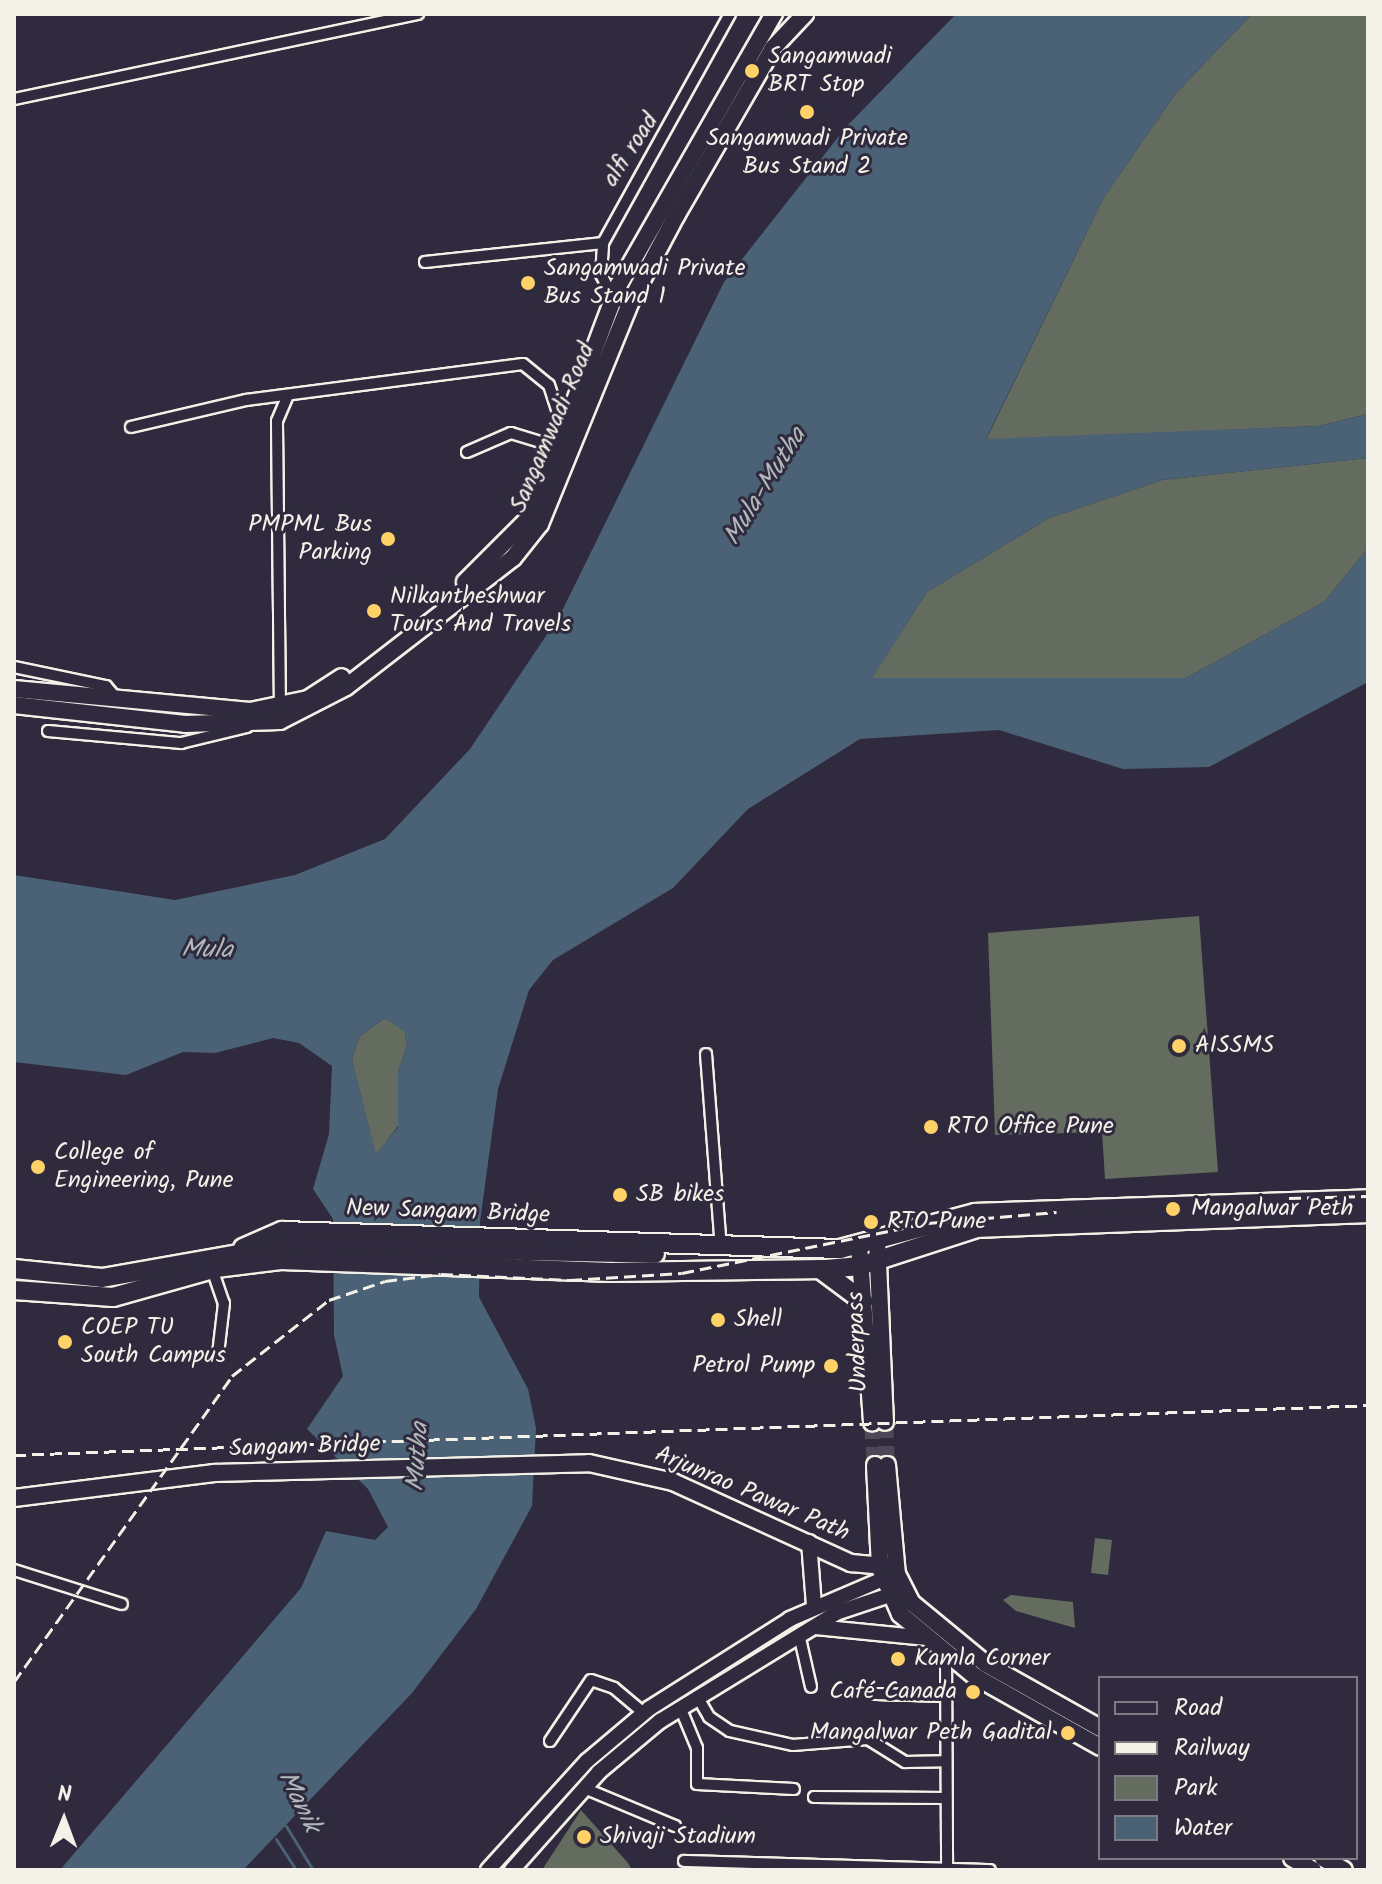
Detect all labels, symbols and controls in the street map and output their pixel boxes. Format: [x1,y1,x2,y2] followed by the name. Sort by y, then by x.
[768,43,892,99] place label: Sangamwadi BRT Stop
[743,62,761,80] marker: Sangamwadi BRT Stop
[798,103,816,121] marker: Sangamwadi Private Bus Stand 2
[597,108,665,192] street label: alfi road
[706,125,908,181] place label: Sangamwadi Private Bus Stand 2
[544,255,745,311] place label: Sangamwadi Private Bus Stand 1
[519,274,537,292] marker: Sangamwadi Private Bus Stand 1
[504,339,602,517] street label: Sangamwadi Road
[718,422,814,552] water label: Mula-Mutha
[248,511,372,567] place label: PMPML Bus Parking
[379,530,397,548] marker: PMPML Bus Parking
[390,583,571,639] place label: Nilkantheshwar Tours And Travels
[365,602,383,620] marker: Nilkantheshwar Tours And Travels
[181,935,233,967] water label: Mula
[1195,1032,1274,1060] place label: AISSMS
[1170,1037,1188,1055] marker: AISSMS
[947,1113,1114,1141] place label: RTO Office Pune
[922,1118,940,1136] marker: RTO Office Pune
[54,1139,233,1195] place label: College of Engineering, Pune
[29,1158,47,1176] marker: College of Engineering, Pune
[636,1181,724,1209] place label: SB bikes
[611,1186,629,1204] marker: SB bikes
[345,1194,551,1230] street label: New Sangam Bridge
[1191,1195,1353,1223] place label: Mangalwar Peth
[1162,1198,1184,1220] marker: Mangalwar Peth
[887,1208,986,1236] place label: RTO Pune
[862,1213,880,1231] marker: RTO Pune
[842,1291,874,1393] street label: Underpass
[734,1306,782,1334] place label: Shell
[709,1311,727,1329] marker: Shell
[81,1314,226,1370] place label: COEP TU South Campus
[56,1333,74,1351] marker: COEP TU South Campus
[692,1352,815,1380] place label: Petrol Pump
[822,1357,840,1375] marker: Petrol Pump
[401,1421,437,1493] water label: Mutha
[229,1430,381,1464] street label: Sangam Bridge
[650,1440,854,1548] street label: Arjunrao Pawar Path
[914,1645,1050,1673] place label: Kamla Corner
[889,1650,907,1668] marker: Kamla Corner
[1098,1676,1358,1860] legend
[829,1678,957,1706] place label: Café Canada
[964,1683,982,1701] marker: Café Canada
[1174,1689,1222,1728] text: Road
[810,1719,1052,1747] place label: Mangalwar Peth Gadital
[1059,1724,1077,1742] marker: Mangalwar Peth Gadital
[1174,1729,1250,1768] text: Railway
[270,1766,326,1838] water label: Manik
[1174,1769,1218,1808] text: Park
[57,1778,72,1813] text: N
[24,1780,104,1860] north arrow
[1174,1809,1232,1848] text: Water
[600,1823,756,1851] place label: Shivaji Stadium
[575,1828,593,1846] marker: Shivaji Stadium

